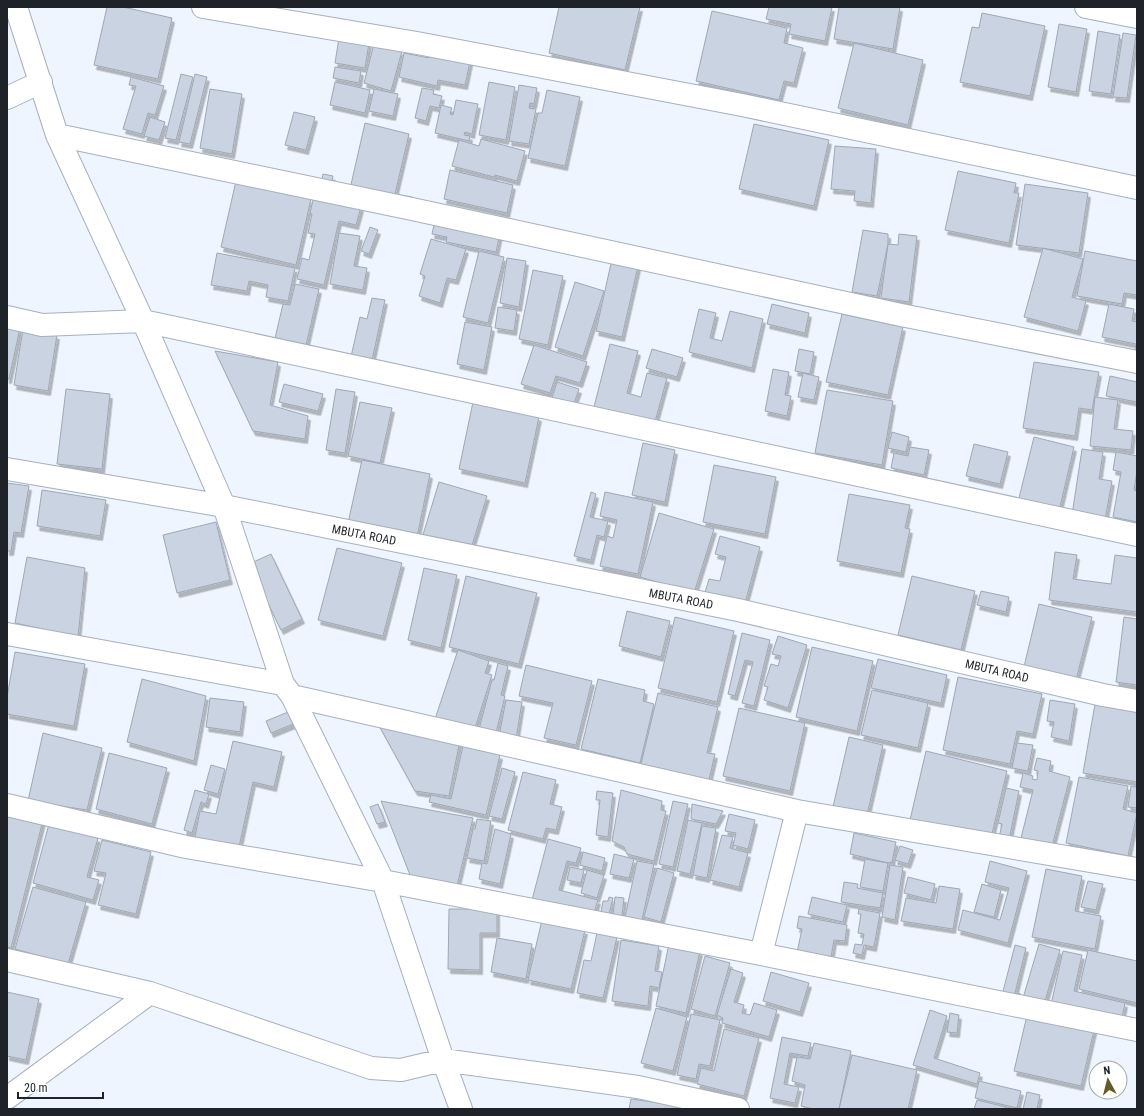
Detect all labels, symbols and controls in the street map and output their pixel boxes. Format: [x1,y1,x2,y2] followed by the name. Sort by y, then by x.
[331,522,397,548] street label: MBUTA ROAD
[648,586,714,612] street label: MBUTA ROAD
[964,657,1030,685] street label: MBUTA ROAD
[1088,1060,1128,1100] north arrow
[1103,1064,1111,1077] text: N
[18,1074,103,1100] scale bar
[24,1081,48,1095] text: 20 m

